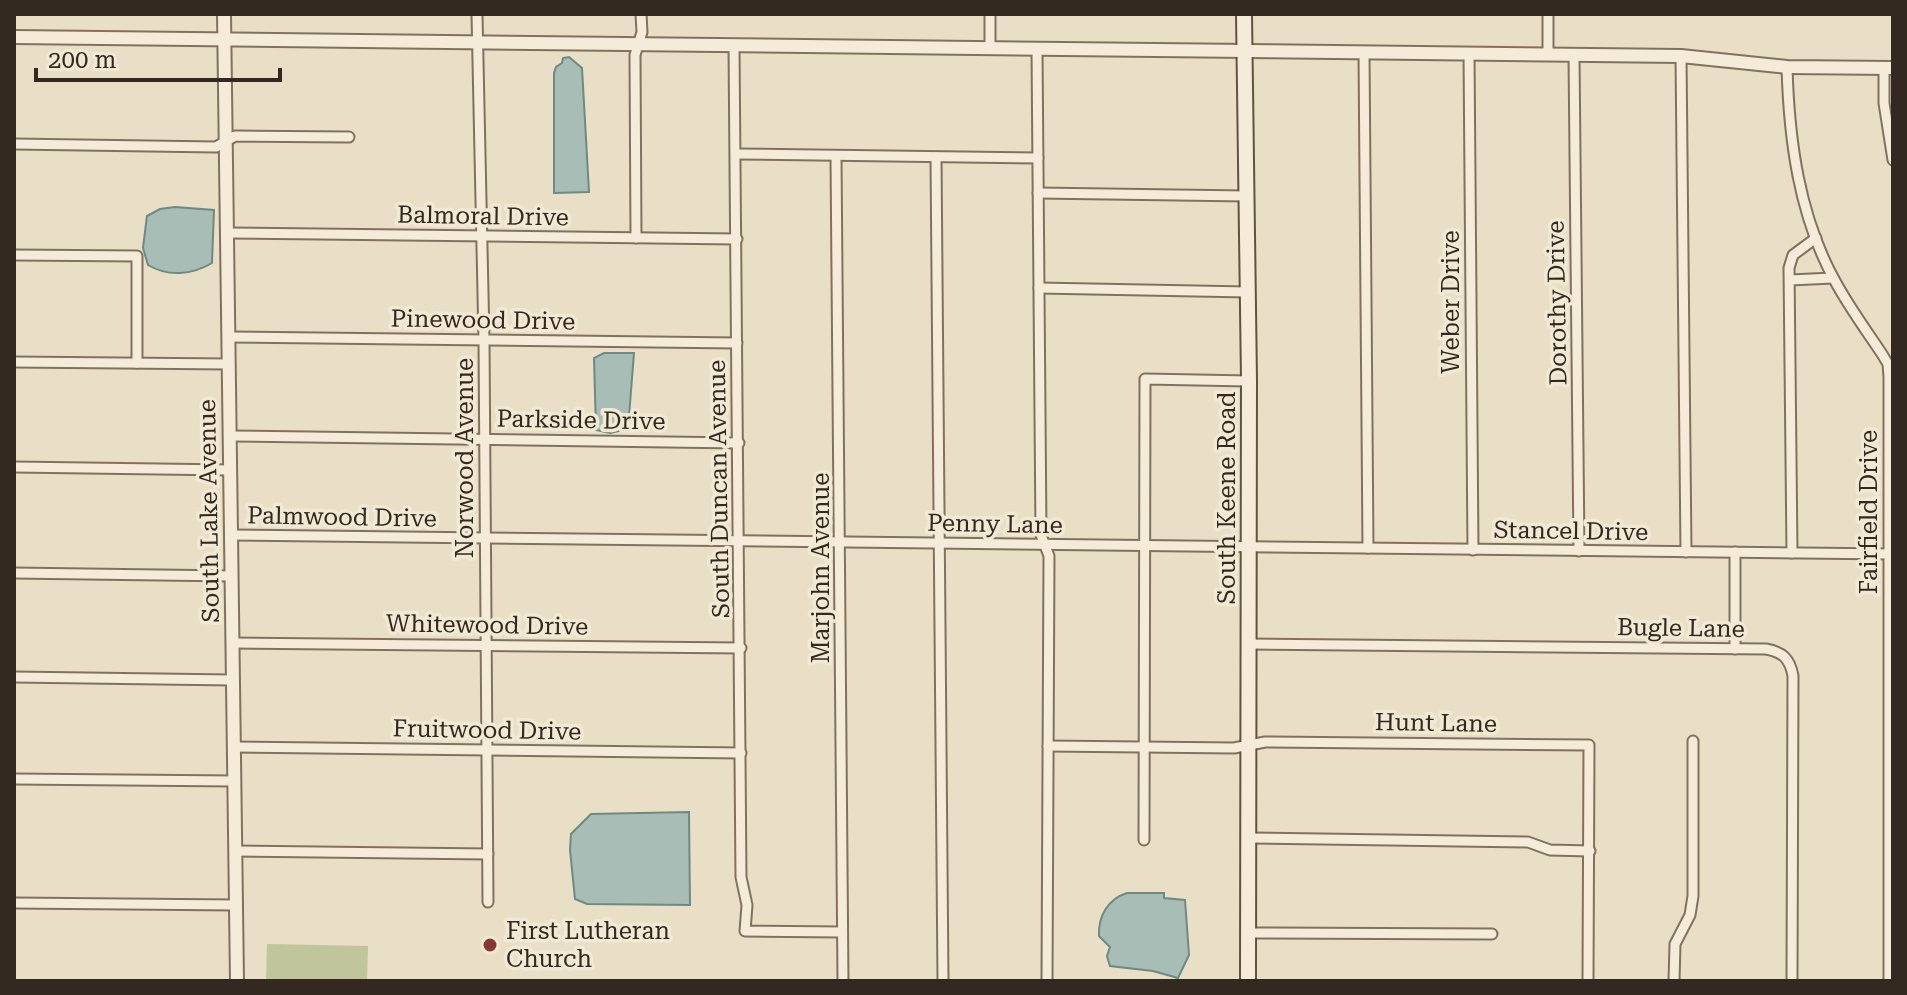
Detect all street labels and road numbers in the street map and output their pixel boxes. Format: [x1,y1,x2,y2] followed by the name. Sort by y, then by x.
[397,201,569,231] street label: Balmoral Drive
[1542,220,1572,386] street label: Dorothy Drive
[1437,230,1465,374] street label: Weber Drive
[390,304,576,336] street label: Pinewood Drive
[451,358,479,558] street label: Norwood Avenue
[703,359,735,619] street label: South Duncan Avenue
[1213,392,1241,604] street label: South Keene Road
[193,399,225,623] street label: South Lake Avenue
[496,405,666,435] street label: Parkside Drive
[1855,430,1883,594] street label: Fairfield Drive
[807,473,835,663] street label: Marjohn Avenue
[247,501,437,533] street label: Palmwood Drive
[927,509,1063,539] street label: Penny Lane
[1493,516,1649,546] street label: Stancel Drive
[386,609,588,641] street label: Whitewood Drive
[1617,613,1745,643] street label: Bugle Lane
[1375,708,1497,738] street label: Hunt Lane
[392,714,582,746] street label: Fruitwood Drive

